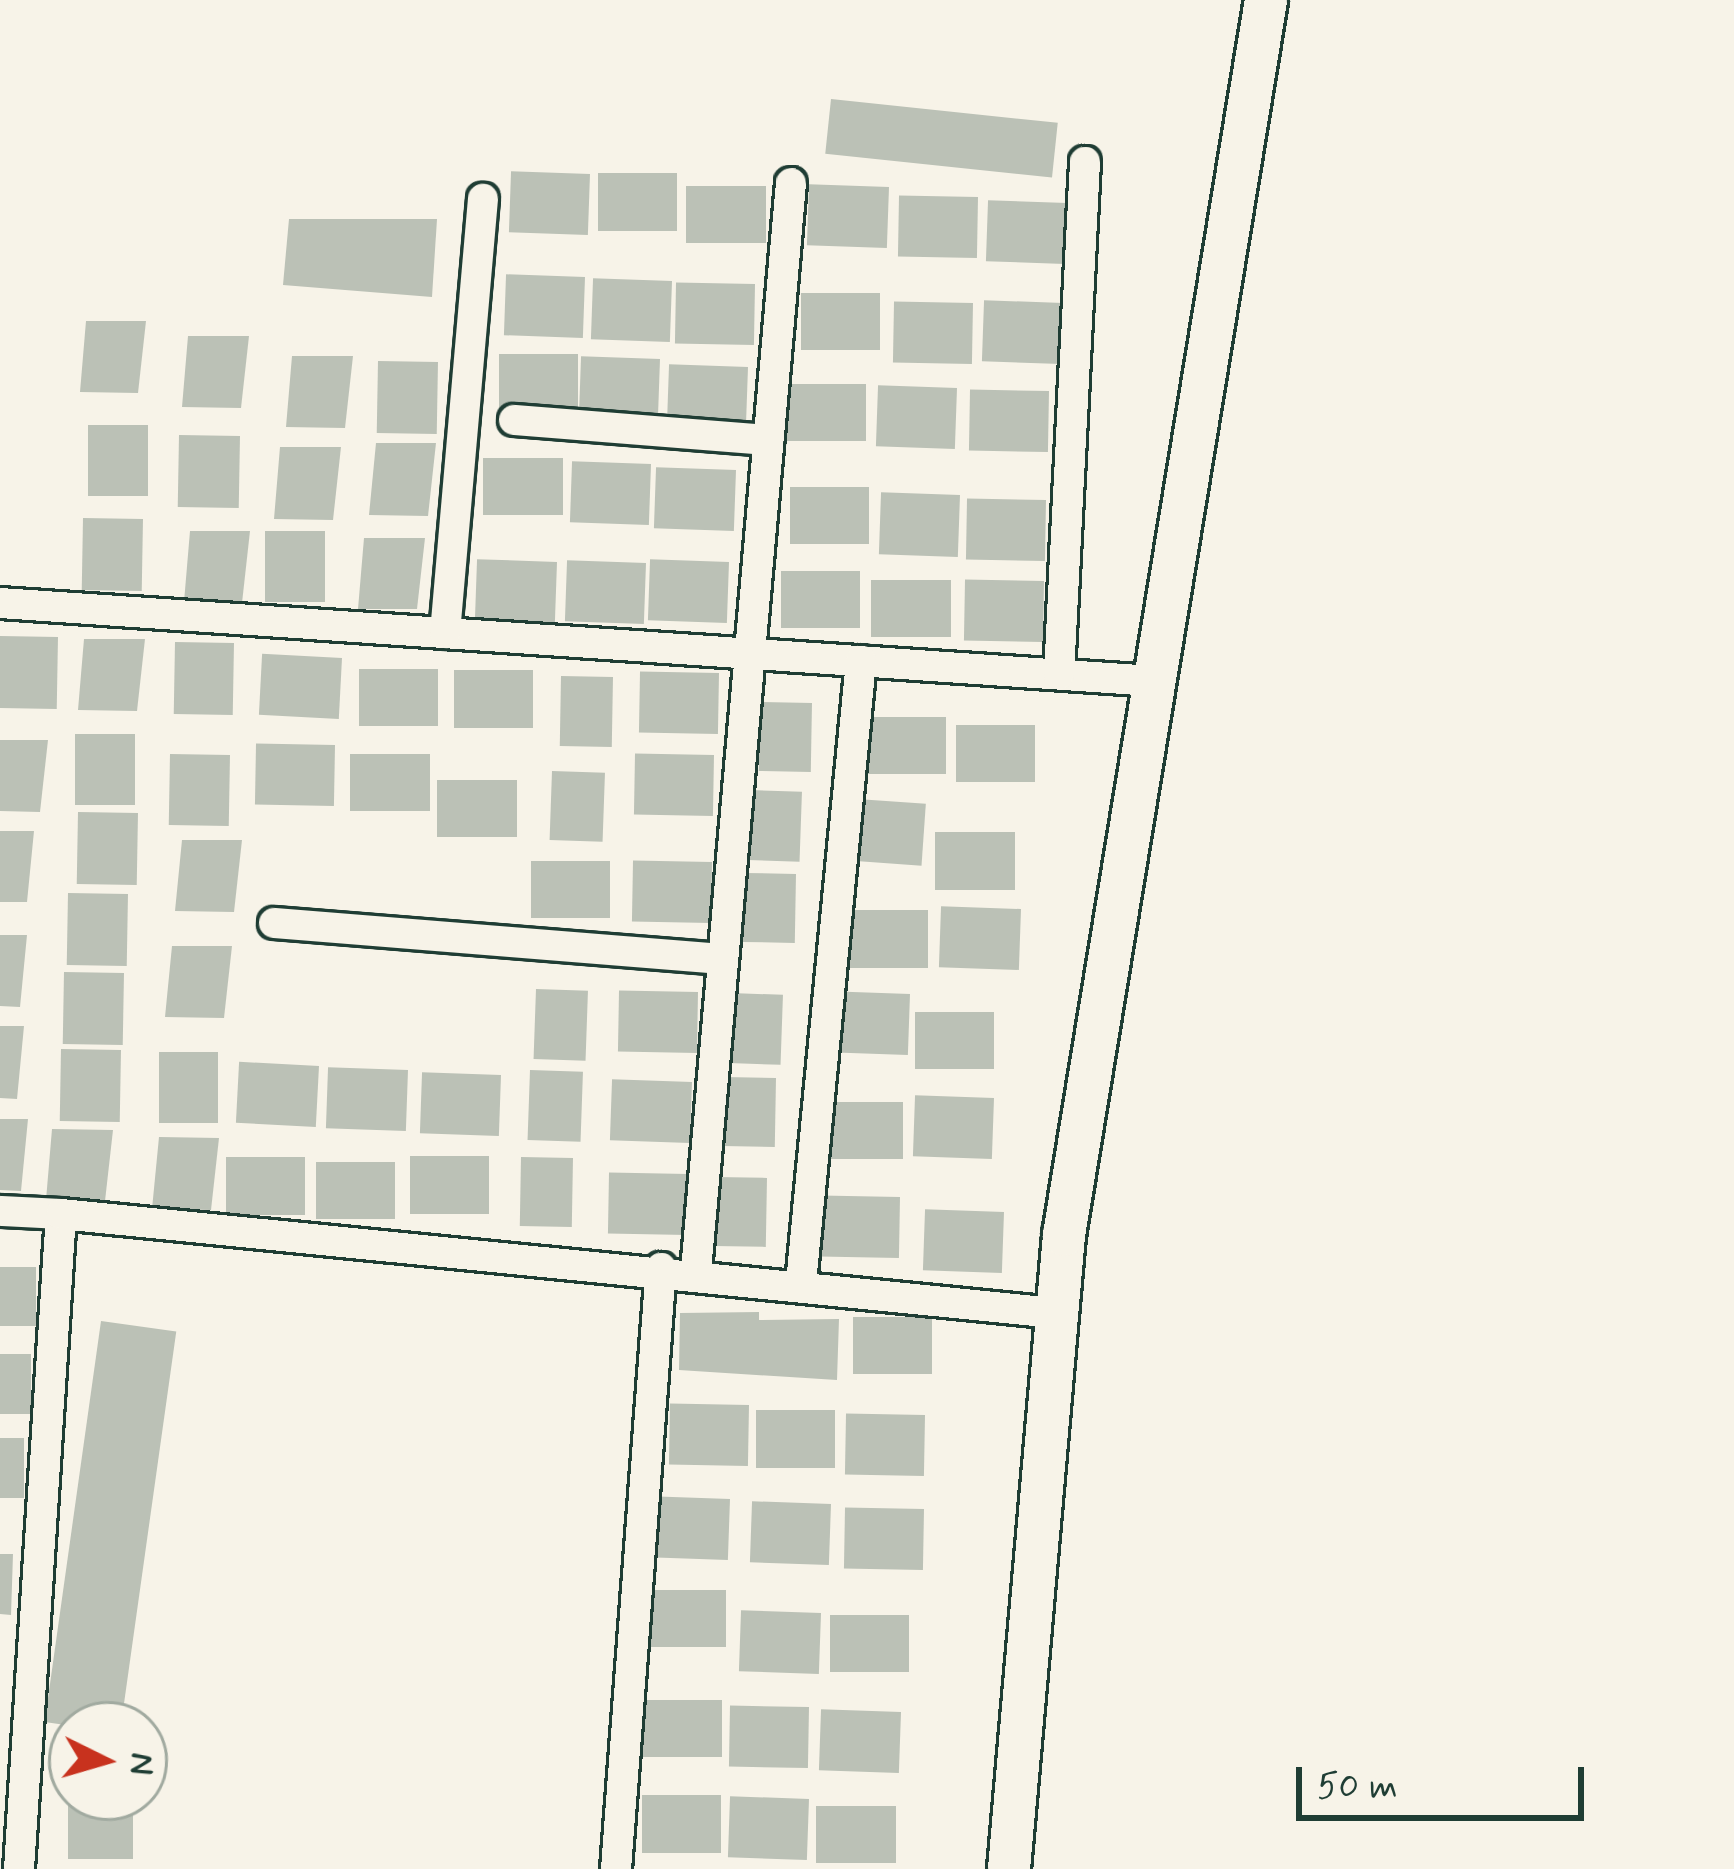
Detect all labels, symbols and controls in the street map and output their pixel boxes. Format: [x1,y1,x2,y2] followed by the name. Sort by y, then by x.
[48,1701,168,1821] north arrow
[1302,1743,1590,1817] scale bar
[118,1751,164,1777] text: N
[1317,1764,1398,1811] text: 50 m

